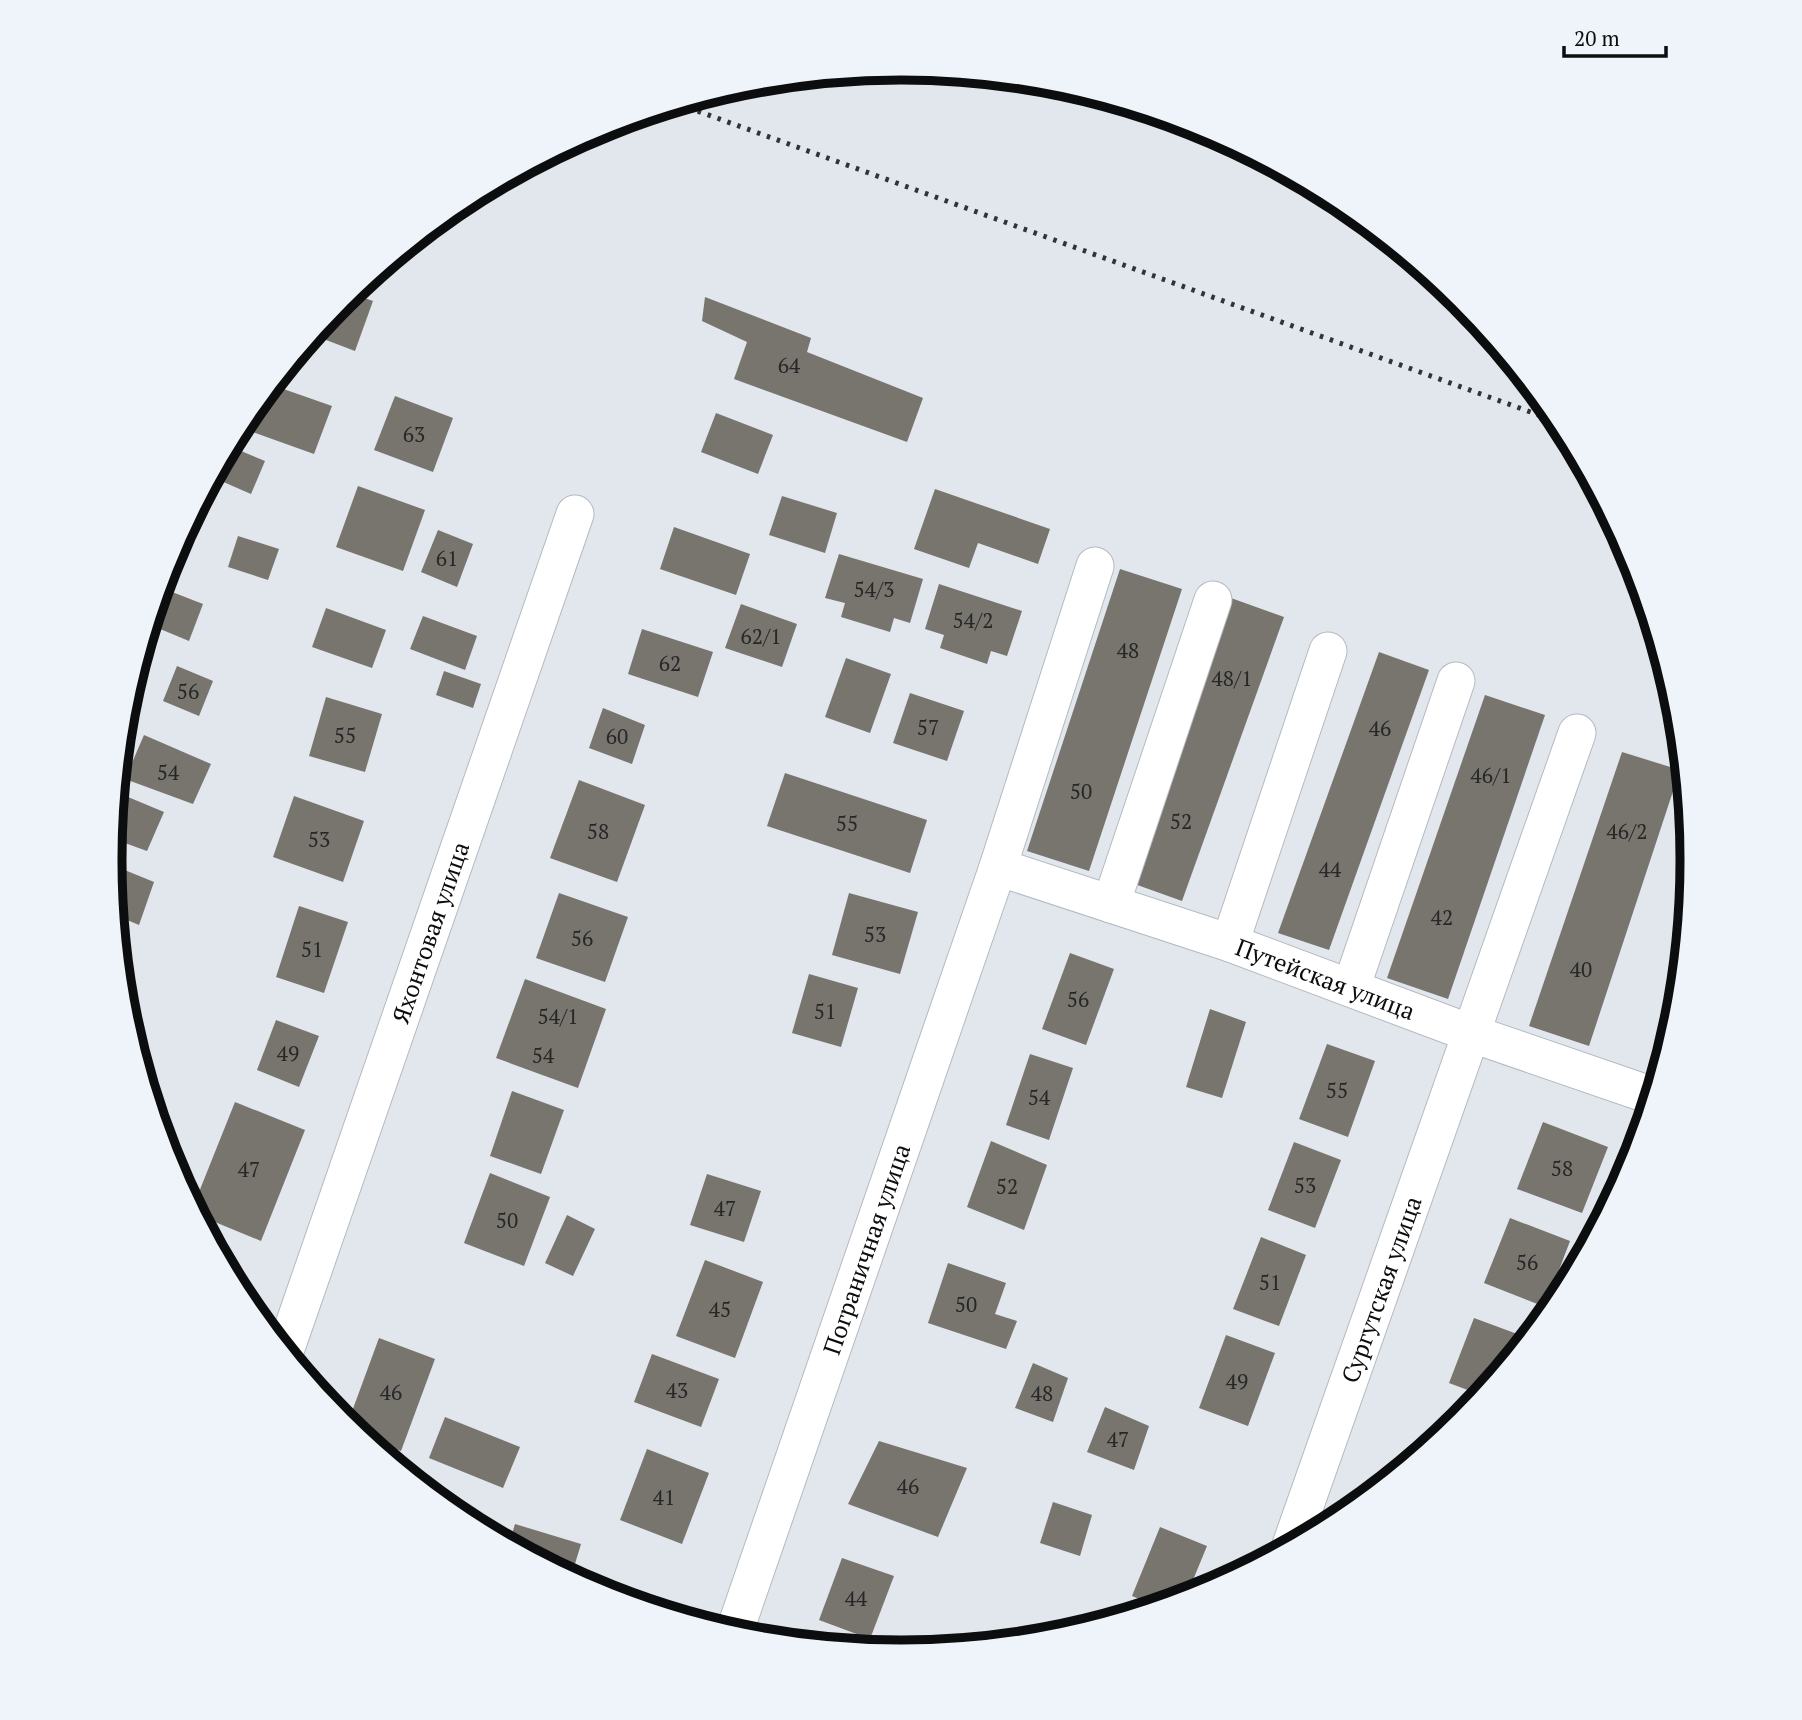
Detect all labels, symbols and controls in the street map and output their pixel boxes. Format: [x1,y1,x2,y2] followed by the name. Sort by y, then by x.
[1564,14,1666,58] scale bar
[1574,24,1620,52] text: 20 m
[778,351,801,379] house number: 64
[403,420,425,448] house number: 63
[436,544,458,572] house number: 61
[854,575,894,603] house number: 54/3
[953,606,993,634] house number: 54/2
[741,622,781,650] house number: 62/1
[1117,636,1139,664] house number: 48
[659,649,681,677] house number: 62
[1212,664,1252,692] house number: 48/1
[177,677,199,705] house number: 56
[917,713,939,741] house number: 57
[1369,714,1391,742] house number: 46
[334,721,356,749] house number: 55
[606,722,628,750] house number: 60
[157,758,180,786] house number: 54
[1471,761,1511,789] house number: 46/1
[1070,777,1092,805] house number: 50
[1170,807,1192,835] house number: 52
[836,809,858,837] house number: 55
[587,817,609,845] house number: 58
[1607,817,1647,845] house number: 46/2
[308,825,330,853] house number: 53
[384,837,476,1028] street label: Яхонтовая улица
[1319,855,1342,883] house number: 44
[1431,903,1453,931] house number: 42
[864,920,886,948] house number: 53
[571,924,593,952] house number: 56
[1231,931,1420,1027] street label: Путейская улица
[301,935,323,963] house number: 51
[1570,955,1592,983] house number: 40
[1067,985,1089,1013] house number: 56
[814,997,836,1025] house number: 51
[538,1002,578,1030] house number: 54/1
[277,1039,299,1067] house number: 49
[532,1041,555,1069] house number: 54
[1326,1076,1348,1104] house number: 55
[1028,1083,1051,1111] house number: 54
[815,1139,917,1359] street label: Пограничная улица
[1551,1154,1573,1182] house number: 58
[238,1155,260,1183] house number: 47
[1294,1171,1316,1199] house number: 53
[996,1172,1018,1200] house number: 52
[1333,1192,1429,1387] street label: Сургутская улица
[714,1194,736,1222] house number: 47
[496,1206,518,1234] house number: 50
[1516,1248,1538,1276] house number: 56
[1259,1268,1281,1296] house number: 51
[955,1290,977,1318] house number: 50
[709,1295,731,1323] house number: 45
[1226,1367,1248,1395] house number: 49
[666,1376,688,1404] house number: 43
[380,1378,402,1406] house number: 46
[1031,1379,1053,1407] house number: 48
[1107,1425,1129,1453] house number: 47
[897,1472,919,1500] house number: 46
[653,1483,675,1511] house number: 41
[845,1584,868,1612] house number: 44

